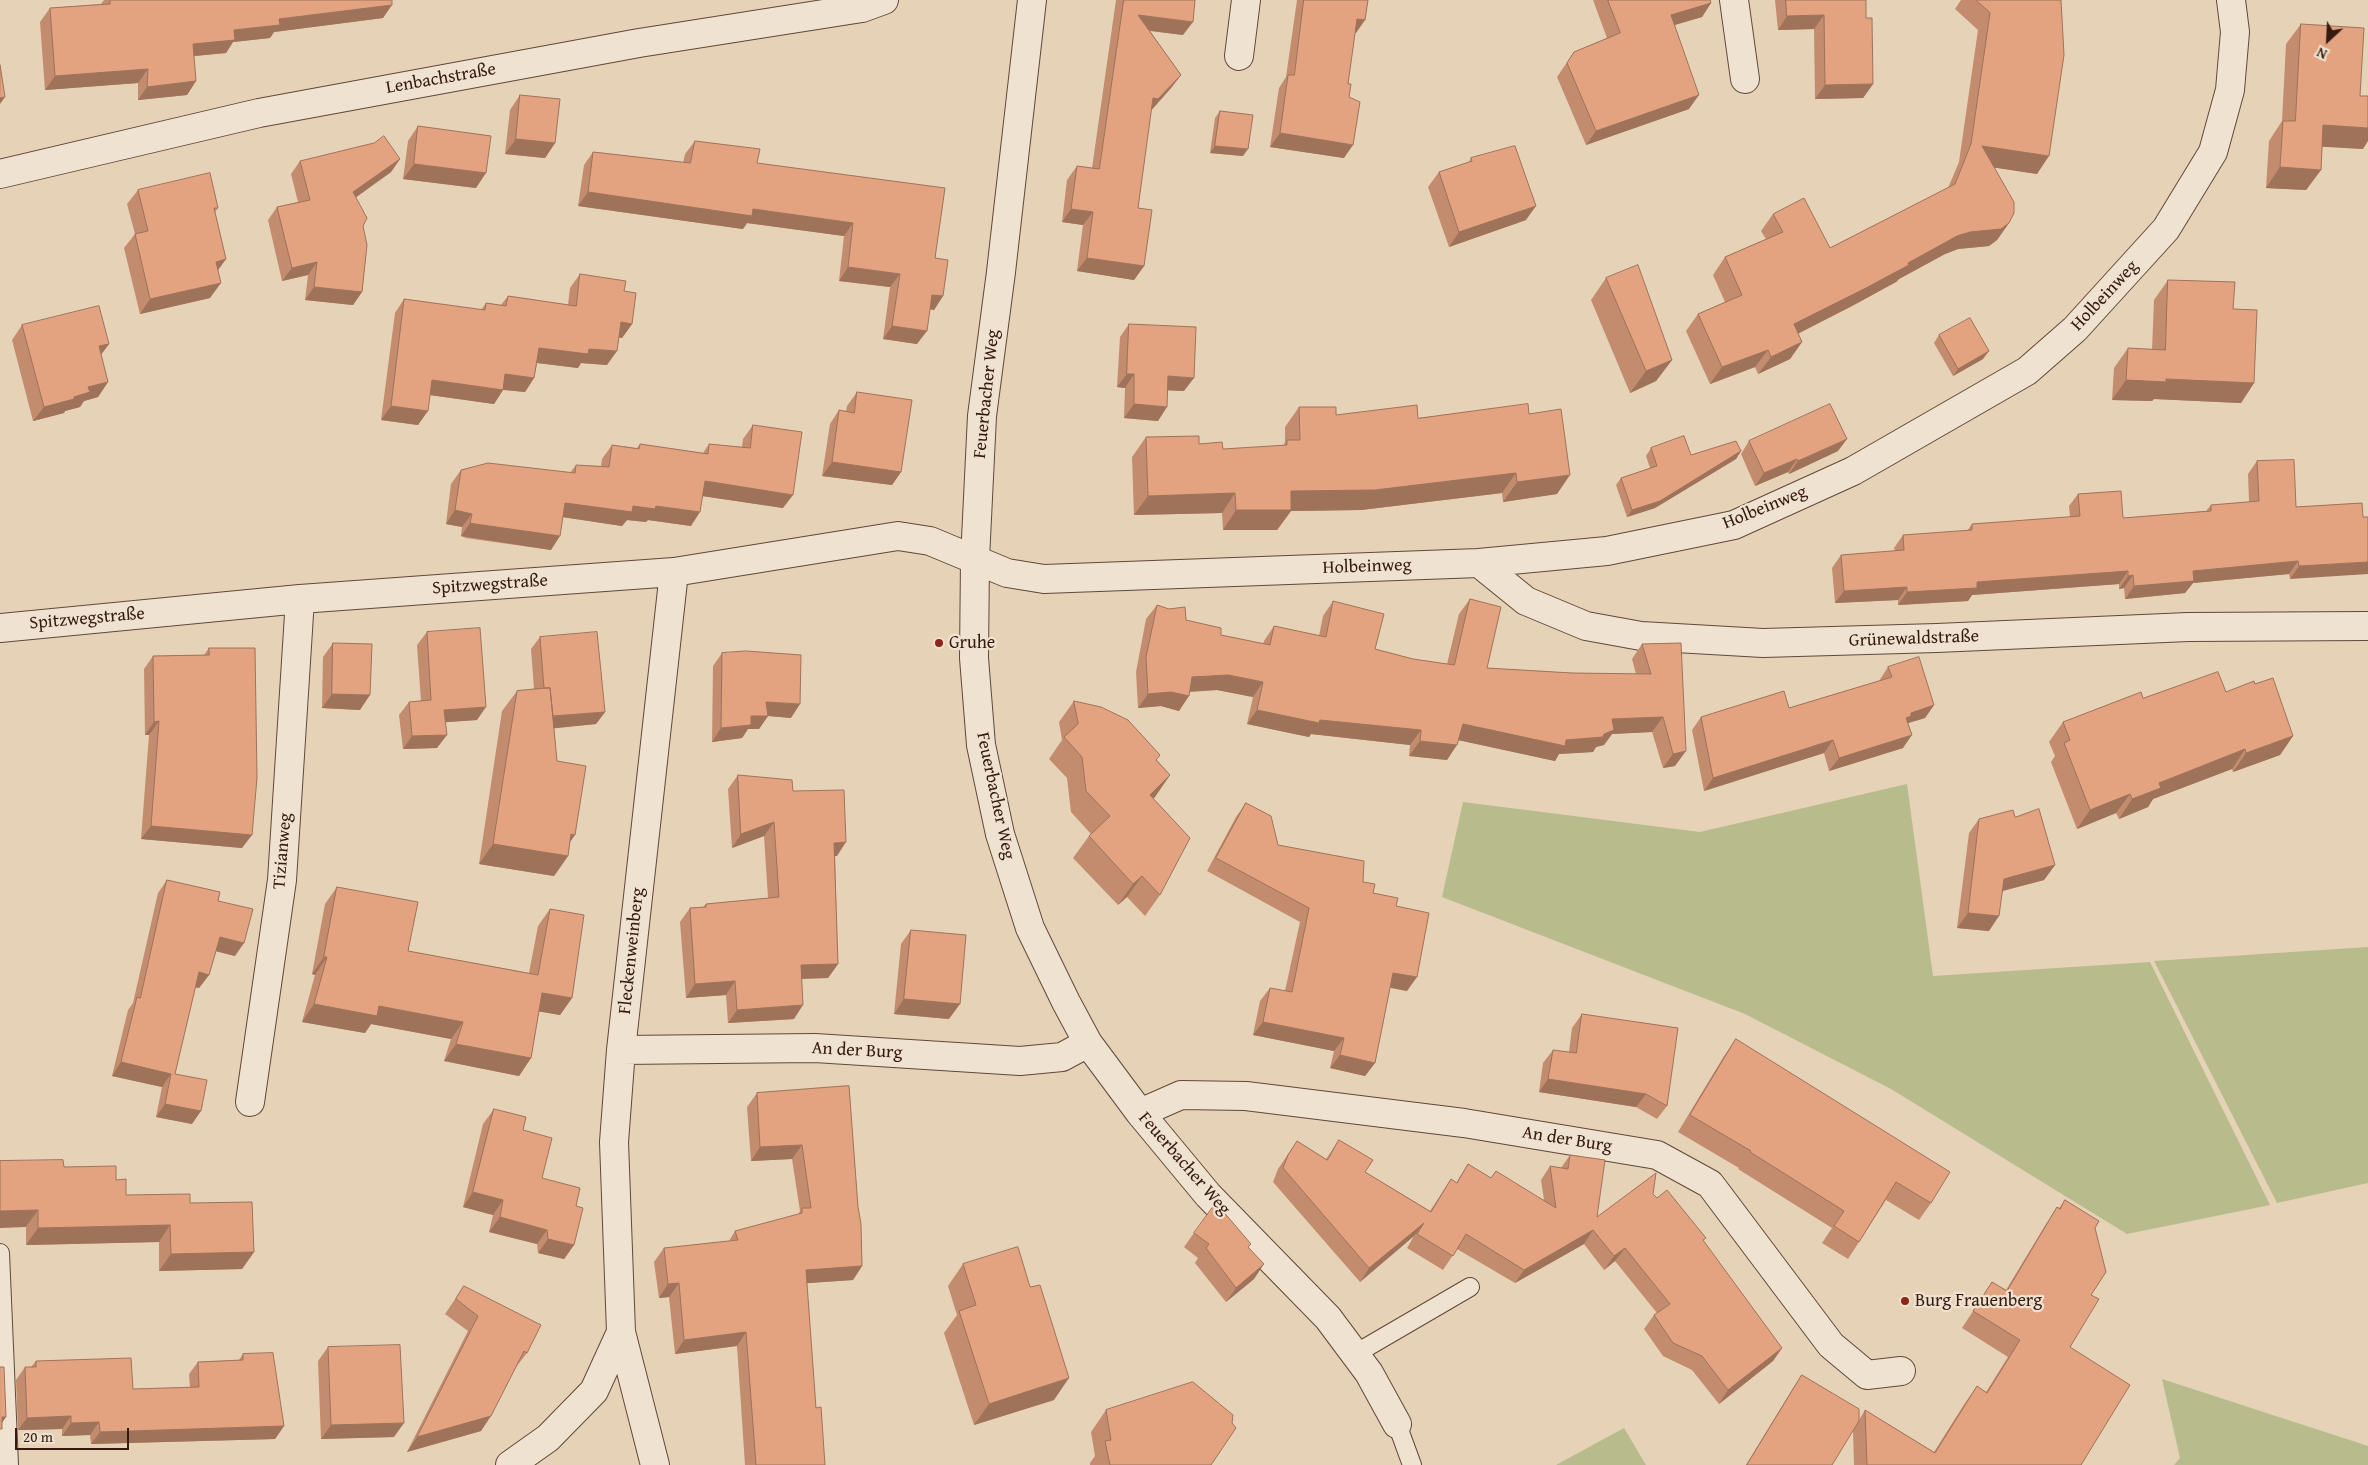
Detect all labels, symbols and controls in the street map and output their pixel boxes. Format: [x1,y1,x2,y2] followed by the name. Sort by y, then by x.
[2303,15,2353,65] north arrow
[2313,43,2330,65] text: N
[384,59,498,99] street label: Lenbachstraße
[2067,256,2143,336] street label: Holbeinweg
[969,328,1005,460] street label: Feuerbacher Weg
[1720,481,1810,535] street label: Holbeinweg
[1322,555,1412,579] street label: Holbeinweg
[431,570,549,600] street label: Spitzwegstraße
[28,603,146,635] street label: Spitzwegstraße
[1849,626,1979,652] street label: Grünewaldstraße
[949,632,995,654] place label: Gruhe
[933,637,945,649] marker: Gruhe
[971,730,1019,862] street label: Feuerbacher Weg
[269,812,297,890] street label: Tizianweg
[615,886,649,1016] street label: Fleckenweinberg
[811,1038,903,1064] street label: An der Burg
[1133,1108,1235,1220] street label: Feuerbacher Weg
[1520,1122,1614,1158] street label: An der Burg
[1915,1290,2042,1312] place label: Burg Frauenberg
[1899,1295,1911,1307] marker: Burg Frauenberg
[18,1418,131,1450] scale bar
[23,1426,53,1447] text: 20 m

